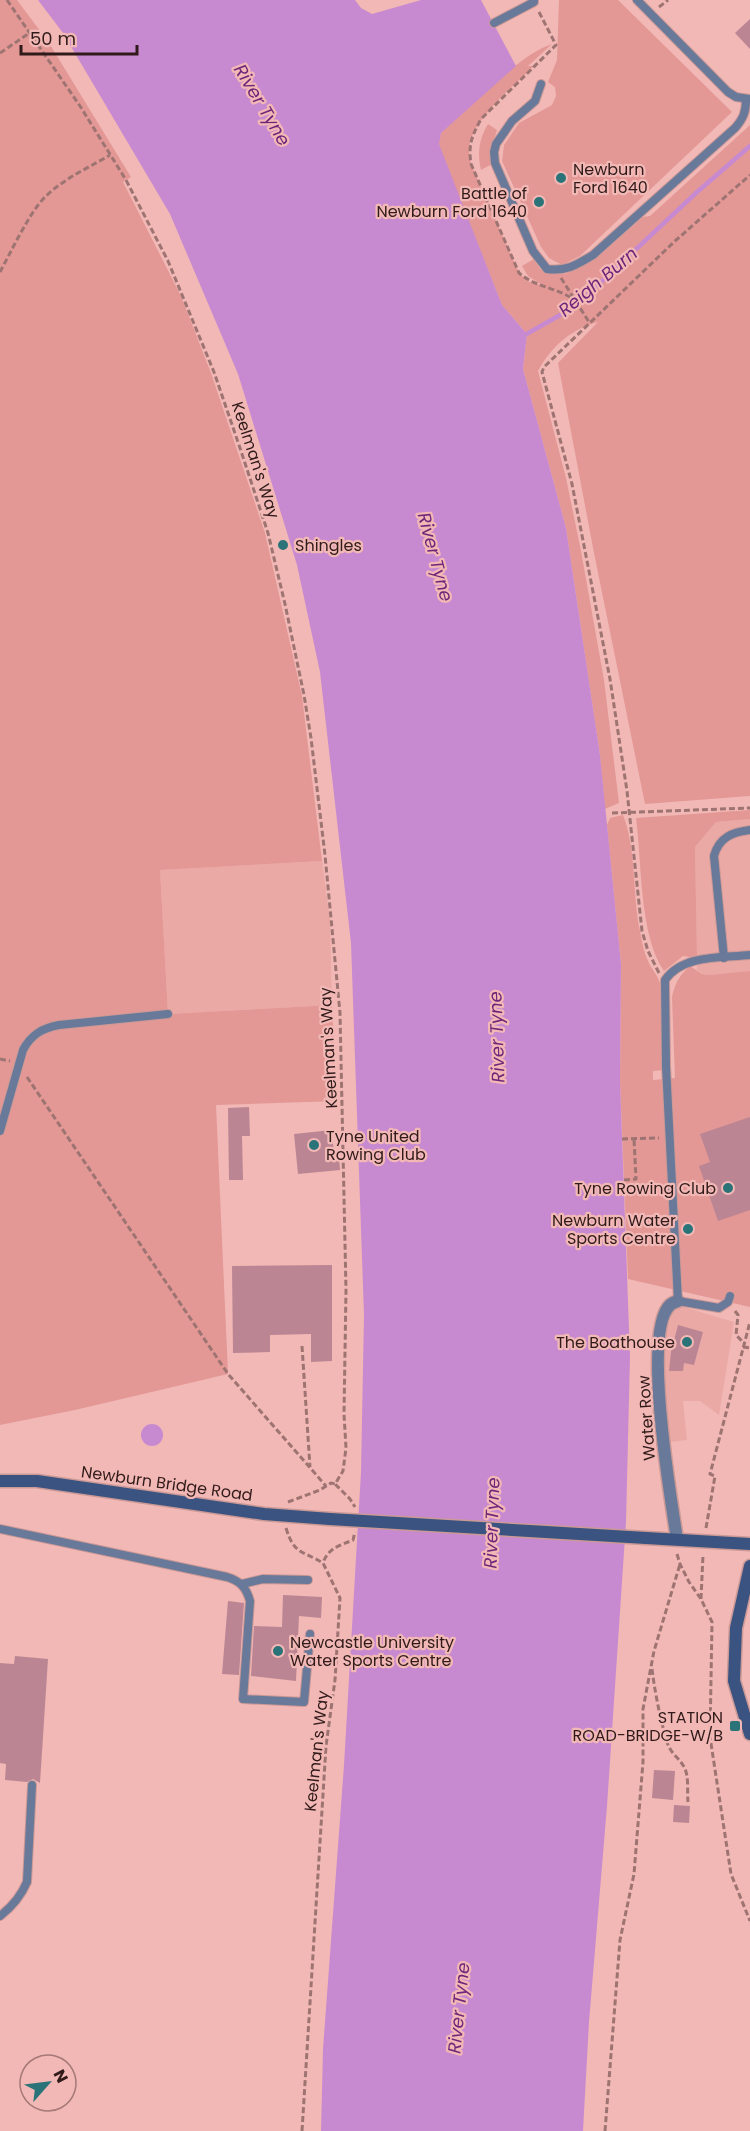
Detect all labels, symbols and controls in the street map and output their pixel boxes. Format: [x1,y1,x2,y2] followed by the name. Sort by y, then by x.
[21,18,136,56] scale bar
[30,26,76,51] text: 50 m
[228,59,297,150] water label: River Tyne
[573,158,648,199] place label: Newburn Ford 1640
[554,171,568,185] marker: Newburn Ford 1640
[376,182,527,223] place label: Battle of Newburn Ford 1640
[532,195,546,209] marker: Battle of Newburn Ford 1640
[553,241,643,322] water label: Reigh Burn
[226,399,285,521] street label: Keelman's Way
[412,510,459,604] water label: River Tyne
[295,534,362,557] place label: Shingles
[276,538,290,552] marker: Shingles
[314,987,343,1109] street label: Keelman's Way
[482,991,511,1083] water label: River Tyne
[326,1125,426,1166] place label: Tyne United Rowing Club
[307,1138,321,1152] marker: Tyne United Rowing Club
[574,1177,716,1200] place label: Tyne Rowing Club
[721,1181,735,1195] marker: Tyne Rowing Club
[552,1209,676,1250] place label: Newburn Water Sports Centre
[681,1222,695,1236] marker: Newburn Water Sports Centre
[556,1331,675,1354] place label: The Boathouse
[680,1335,694,1349] marker: The Boathouse
[632,1375,661,1461] street label: Water Row
[80,1460,254,1507] street label: Newburn Bridge Road
[477,1477,506,1569] water label: River Tyne
[290,1631,454,1672] place label: Newcastle University Water Sports Centre
[271,1644,285,1658] marker: Newcastle University Water Sports Centre
[299,1689,334,1813] street label: Keelman's Way
[572,1706,723,1747] place label: STATION ROAD-BRIDGE-W/B
[728,1719,742,1733] marker: STATION ROAD-BRIDGE-W/B
[441,1961,476,2055] water label: River Tyne
[18,2053,78,2113] north arrow
[48,2065,74,2087] text: N

